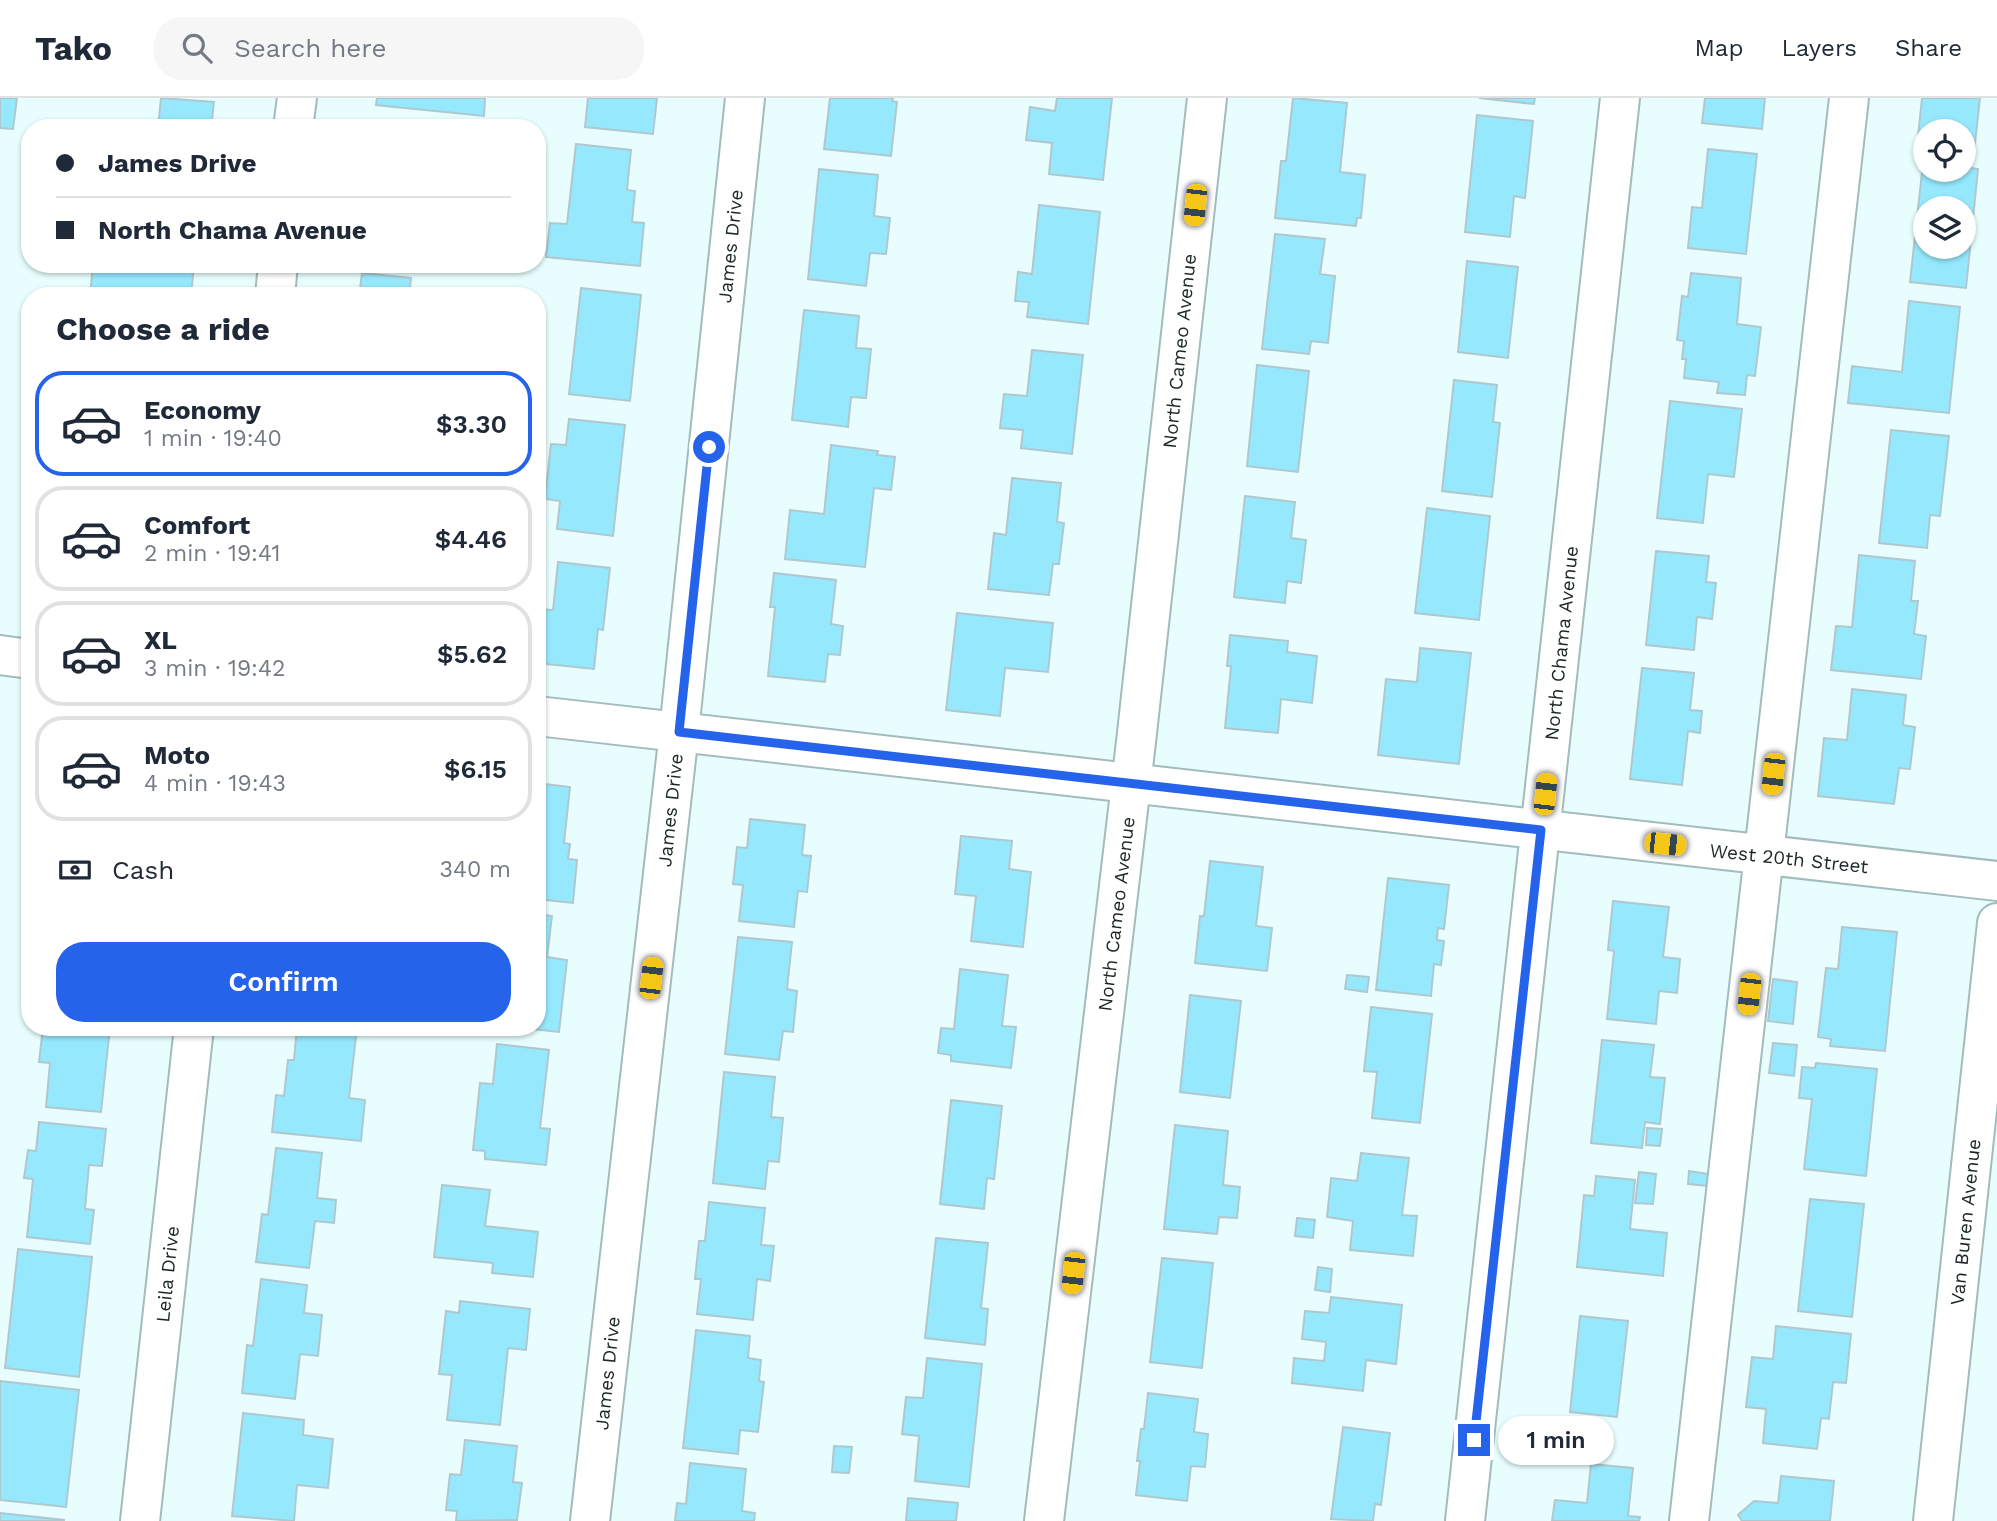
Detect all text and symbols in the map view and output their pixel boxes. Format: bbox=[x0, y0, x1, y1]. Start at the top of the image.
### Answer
search box bbox=[154, 17, 644, 80]
text: Tako bbox=[35, 29, 112, 68]
icon: search bbox=[178, 29, 216, 67]
text: Search here bbox=[234, 33, 387, 63]
text: Map bbox=[1695, 34, 1743, 62]
text: Layers bbox=[1781, 34, 1857, 62]
text: Share bbox=[1895, 34, 1962, 62]
map controls bbox=[1913, 119, 1976, 259]
button: locate bbox=[1913, 119, 1976, 182]
text: James Drive bbox=[98, 148, 257, 178]
car bbox=[1183, 183, 1208, 227]
street label: James Drive bbox=[713, 188, 748, 304]
button: layers bbox=[1913, 196, 1976, 259]
text: North Chama Avenue bbox=[98, 215, 367, 245]
street label: North Cameo Avenue bbox=[1158, 253, 1201, 450]
text: Choose a ride bbox=[56, 310, 270, 348]
icon: car bbox=[60, 392, 123, 455]
text: Economy bbox=[144, 395, 261, 425]
text: $3.30 bbox=[436, 409, 507, 439]
text: 1 min · 19:40 bbox=[144, 425, 282, 452]
route start bbox=[693, 431, 725, 463]
icon: car bbox=[60, 507, 123, 570]
text: Comfort bbox=[144, 510, 250, 540]
text: $4.46 bbox=[435, 524, 507, 554]
text: 2 min · 19:41 bbox=[144, 540, 281, 567]
street label: North Chama Avenue bbox=[1540, 545, 1583, 741]
icon: car bbox=[60, 622, 123, 685]
text: XL bbox=[144, 625, 177, 655]
text: $5.62 bbox=[437, 639, 507, 669]
text: 3 min · 19:42 bbox=[144, 655, 285, 682]
icon: car bbox=[60, 737, 123, 800]
text: Moto bbox=[144, 740, 210, 770]
street label: James Drive bbox=[653, 752, 688, 868]
car bbox=[1761, 752, 1786, 796]
text: $6.15 bbox=[444, 754, 507, 784]
text: 4 min · 19:43 bbox=[144, 770, 286, 797]
car bbox=[1533, 772, 1558, 816]
street label: North Cameo Avenue bbox=[1093, 816, 1140, 1013]
car bbox=[1644, 831, 1687, 857]
street label: West 20th Street bbox=[1709, 839, 1869, 878]
icon: cash bbox=[56, 851, 94, 889]
text: Cash bbox=[112, 855, 174, 885]
text: 340 m bbox=[439, 856, 511, 883]
button: Confirm bbox=[56, 942, 511, 1022]
car bbox=[639, 956, 664, 1000]
car bbox=[1737, 972, 1762, 1016]
street label: Van Buren Avenue bbox=[1945, 1138, 1986, 1306]
street label: Leila Drive bbox=[151, 1225, 184, 1323]
car bbox=[1061, 1251, 1086, 1295]
street label: James Drive bbox=[590, 1315, 625, 1431]
callout: 1 min bbox=[1498, 1416, 1614, 1464]
route end bbox=[1458, 1424, 1490, 1456]
text: 1 min bbox=[1526, 1427, 1586, 1454]

